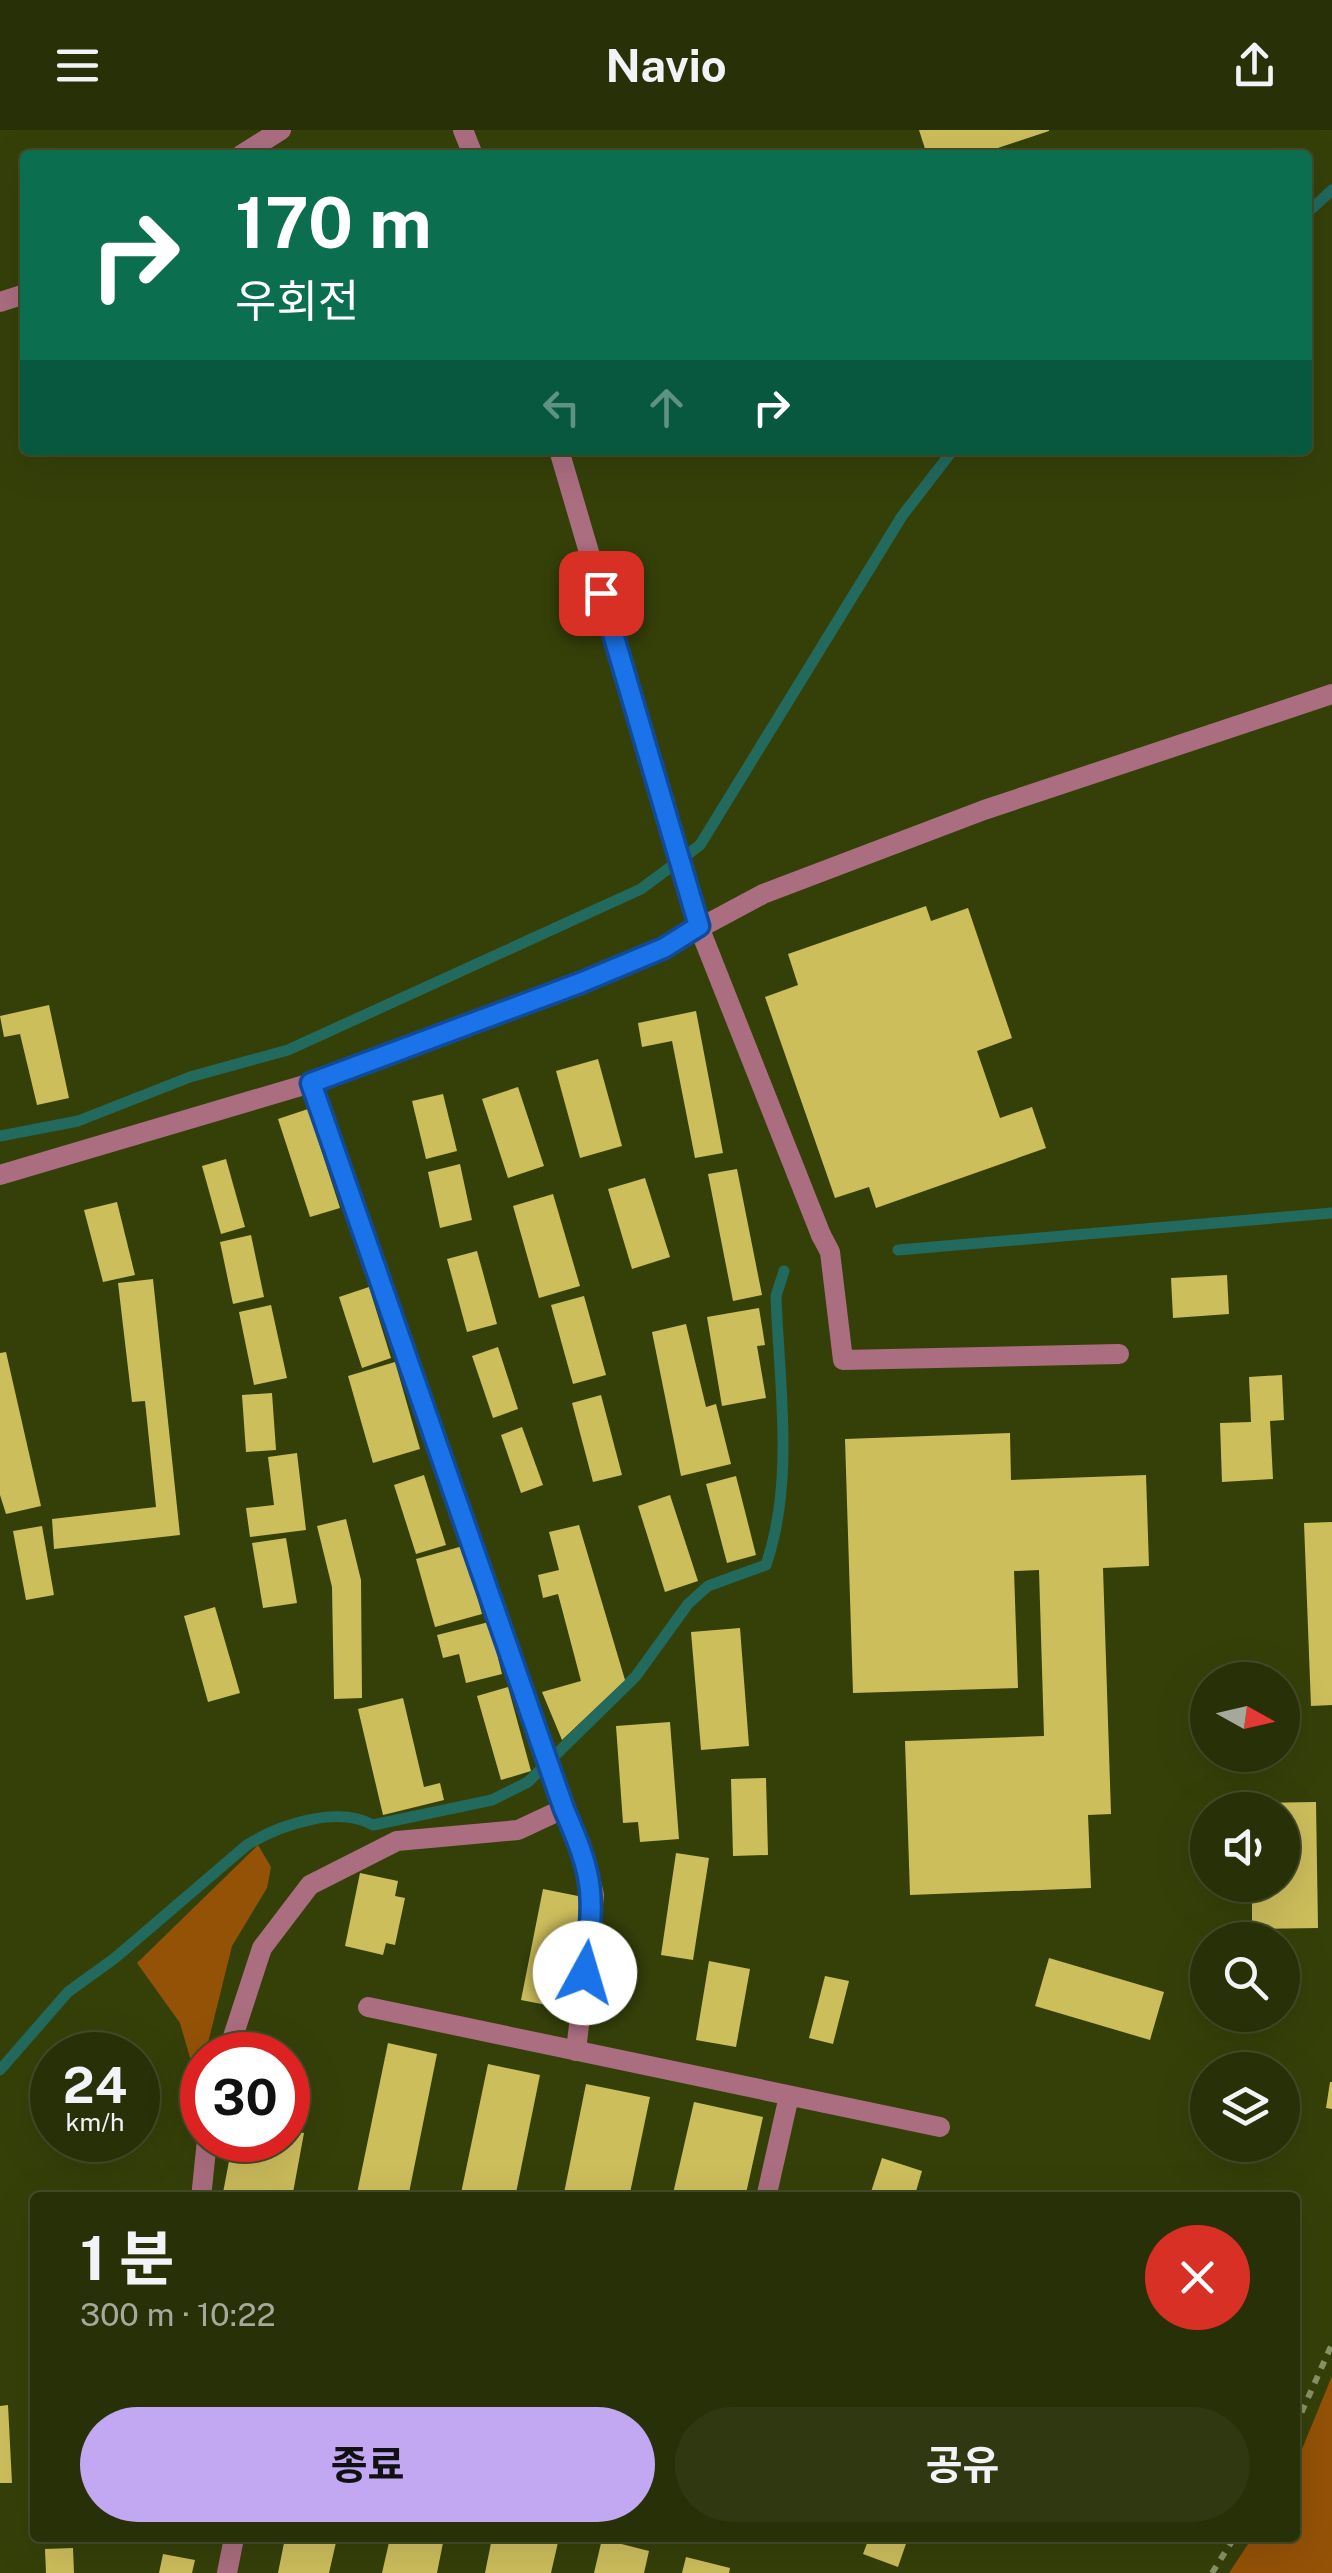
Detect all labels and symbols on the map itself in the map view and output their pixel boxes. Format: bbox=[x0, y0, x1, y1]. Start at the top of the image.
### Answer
pin bbox=[559, 551, 644, 636]
north arrow bbox=[1190, 1662, 1300, 1772]
position arrow bbox=[533, 1921, 637, 2025]
speed limit sign: 30 bbox=[180, 2032, 310, 2162]

